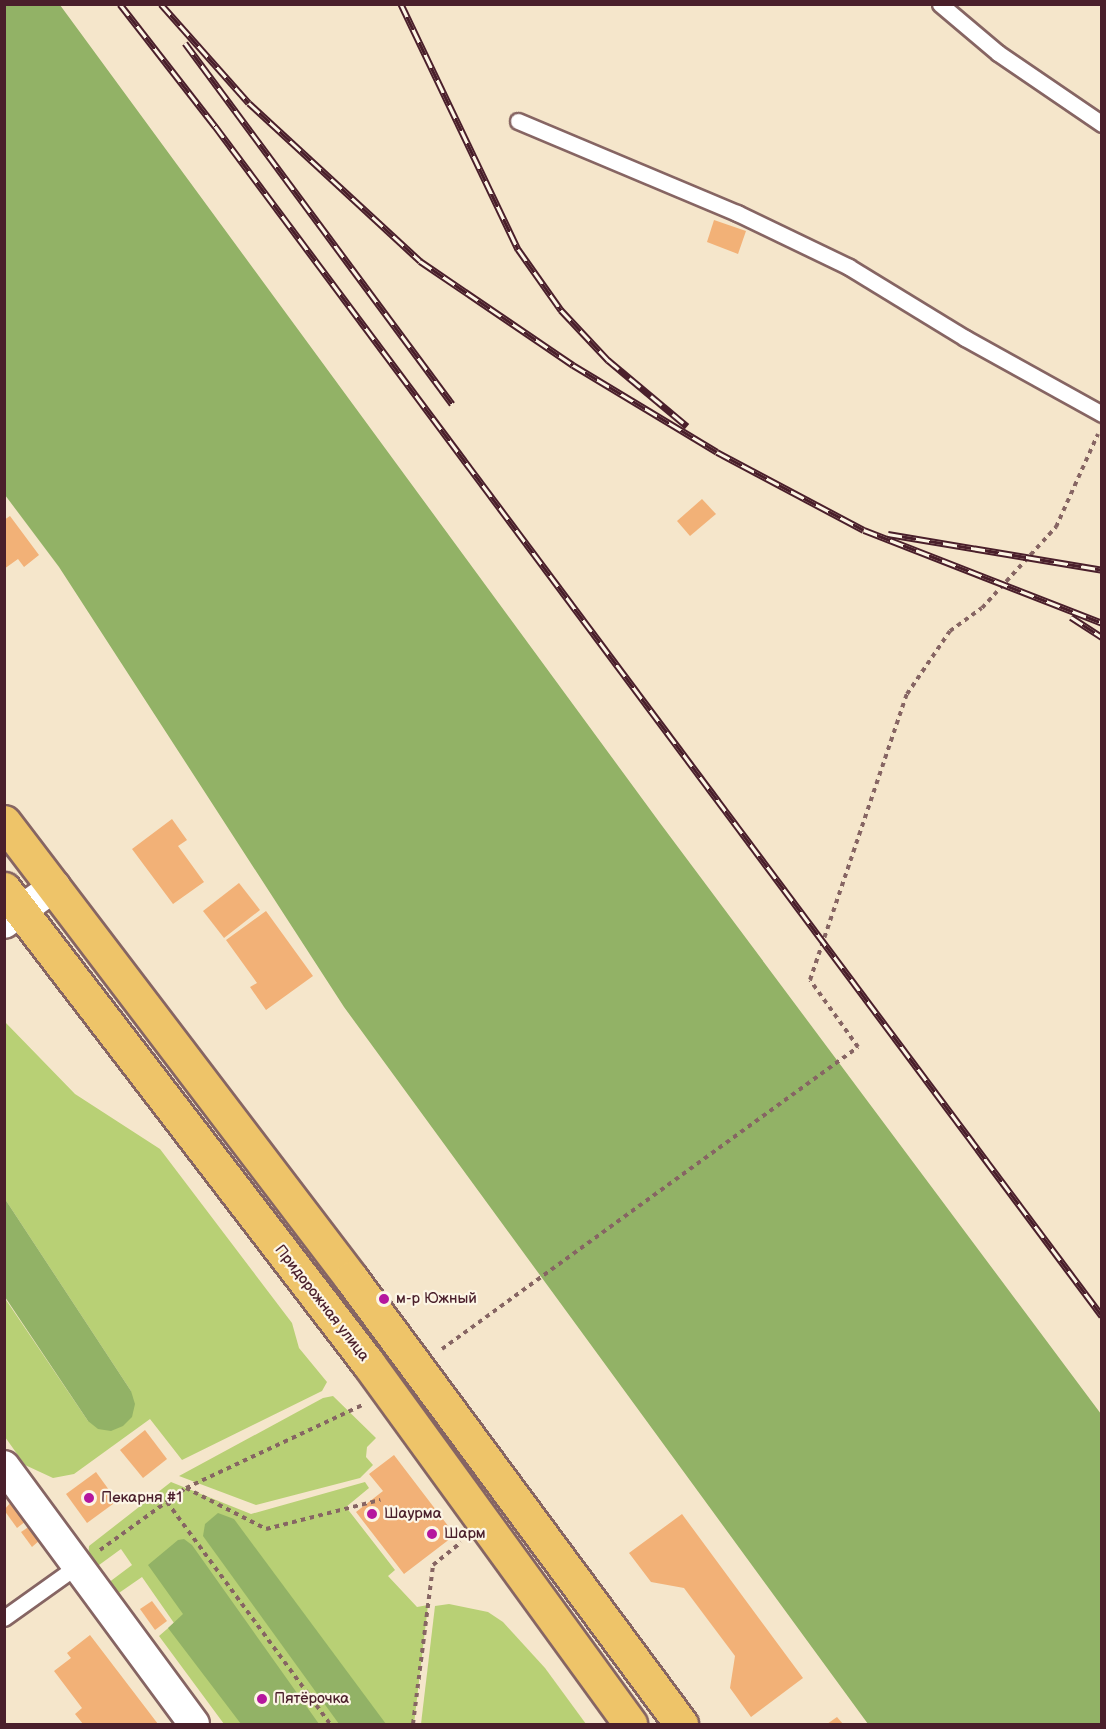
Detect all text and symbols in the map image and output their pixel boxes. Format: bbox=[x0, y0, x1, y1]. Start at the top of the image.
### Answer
street label: Придорожная улица bbox=[271, 1241, 373, 1365]
place label: м-р Южный bbox=[396, 1290, 477, 1308]
marker: м-р Южный bbox=[377, 1292, 391, 1306]
place label: Пекарня #1 bbox=[101, 1489, 182, 1507]
marker: Пекарня #1 bbox=[82, 1491, 96, 1505]
place label: Шаурма bbox=[384, 1505, 442, 1523]
marker: Шаурма bbox=[365, 1507, 379, 1521]
place label: Шарм bbox=[444, 1525, 486, 1543]
marker: Шарм bbox=[425, 1527, 439, 1541]
place label: Пятёрочка bbox=[274, 1690, 349, 1708]
marker: Пятёрочка bbox=[255, 1692, 269, 1706]

